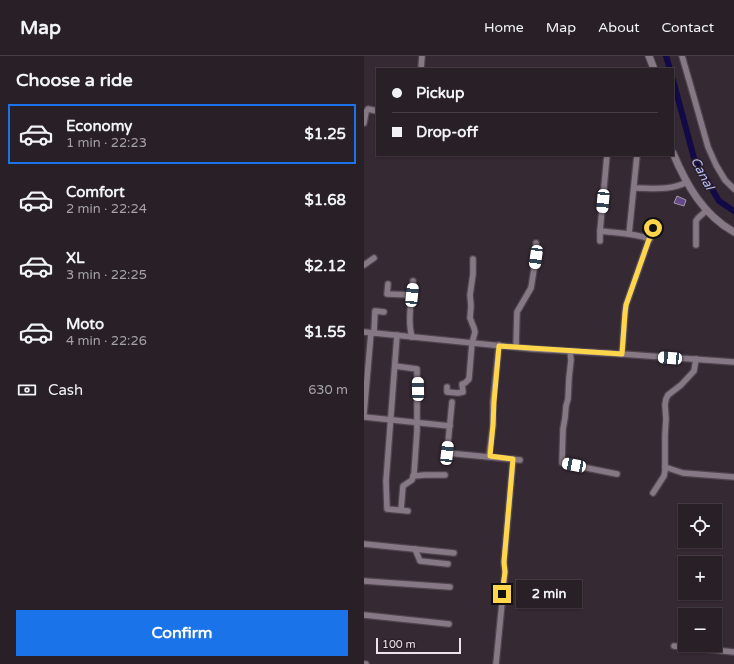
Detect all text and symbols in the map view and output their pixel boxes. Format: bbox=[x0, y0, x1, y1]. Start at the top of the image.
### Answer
text: Map bbox=[20, 17, 61, 39]
text: Home bbox=[484, 19, 524, 36]
text: Map bbox=[546, 19, 576, 36]
text: About bbox=[598, 19, 640, 36]
text: Contact bbox=[662, 19, 714, 36]
text: Choose a ride bbox=[16, 69, 133, 91]
text: Pickup bbox=[416, 84, 464, 102]
icon: car bbox=[18, 116, 54, 152]
text: Economy bbox=[66, 117, 132, 135]
text: Drop-off bbox=[416, 123, 478, 141]
text: $1.25 bbox=[305, 125, 346, 143]
text: 1 min · 22:23 bbox=[66, 135, 147, 151]
water label: Canal bbox=[687, 154, 718, 194]
icon: car bbox=[18, 182, 54, 218]
text: Comfort bbox=[66, 183, 125, 201]
car bbox=[596, 189, 610, 213]
text: $1.68 bbox=[305, 191, 346, 209]
text: 2 min · 22:24 bbox=[66, 201, 147, 217]
route start bbox=[644, 219, 662, 237]
car bbox=[528, 244, 544, 270]
icon: car bbox=[18, 248, 54, 284]
text: XL bbox=[66, 249, 85, 267]
text: $2.12 bbox=[305, 257, 346, 275]
text: 3 min · 22:25 bbox=[66, 267, 147, 283]
car bbox=[405, 282, 419, 308]
icon: car bbox=[18, 314, 54, 350]
text: Moto bbox=[66, 315, 104, 333]
text: $1.55 bbox=[305, 323, 346, 341]
text: 4 min · 22:26 bbox=[66, 333, 147, 349]
car bbox=[658, 351, 682, 365]
car bbox=[412, 377, 424, 401]
icon: cash bbox=[16, 379, 38, 401]
text: Cash bbox=[48, 381, 83, 399]
text: 630 m bbox=[308, 382, 348, 398]
car bbox=[440, 440, 454, 466]
car bbox=[561, 457, 587, 473]
map controls bbox=[678, 504, 722, 652]
button: locate bbox=[678, 504, 722, 548]
button: + bbox=[678, 556, 722, 600]
callout: 2 min bbox=[516, 580, 582, 608]
route end bbox=[493, 585, 511, 603]
text: 2 min bbox=[532, 586, 566, 602]
button: − bbox=[678, 608, 722, 652]
button: Confirm bbox=[16, 610, 348, 656]
scale bar bbox=[376, 636, 461, 655]
text: 100 m bbox=[382, 638, 416, 651]

